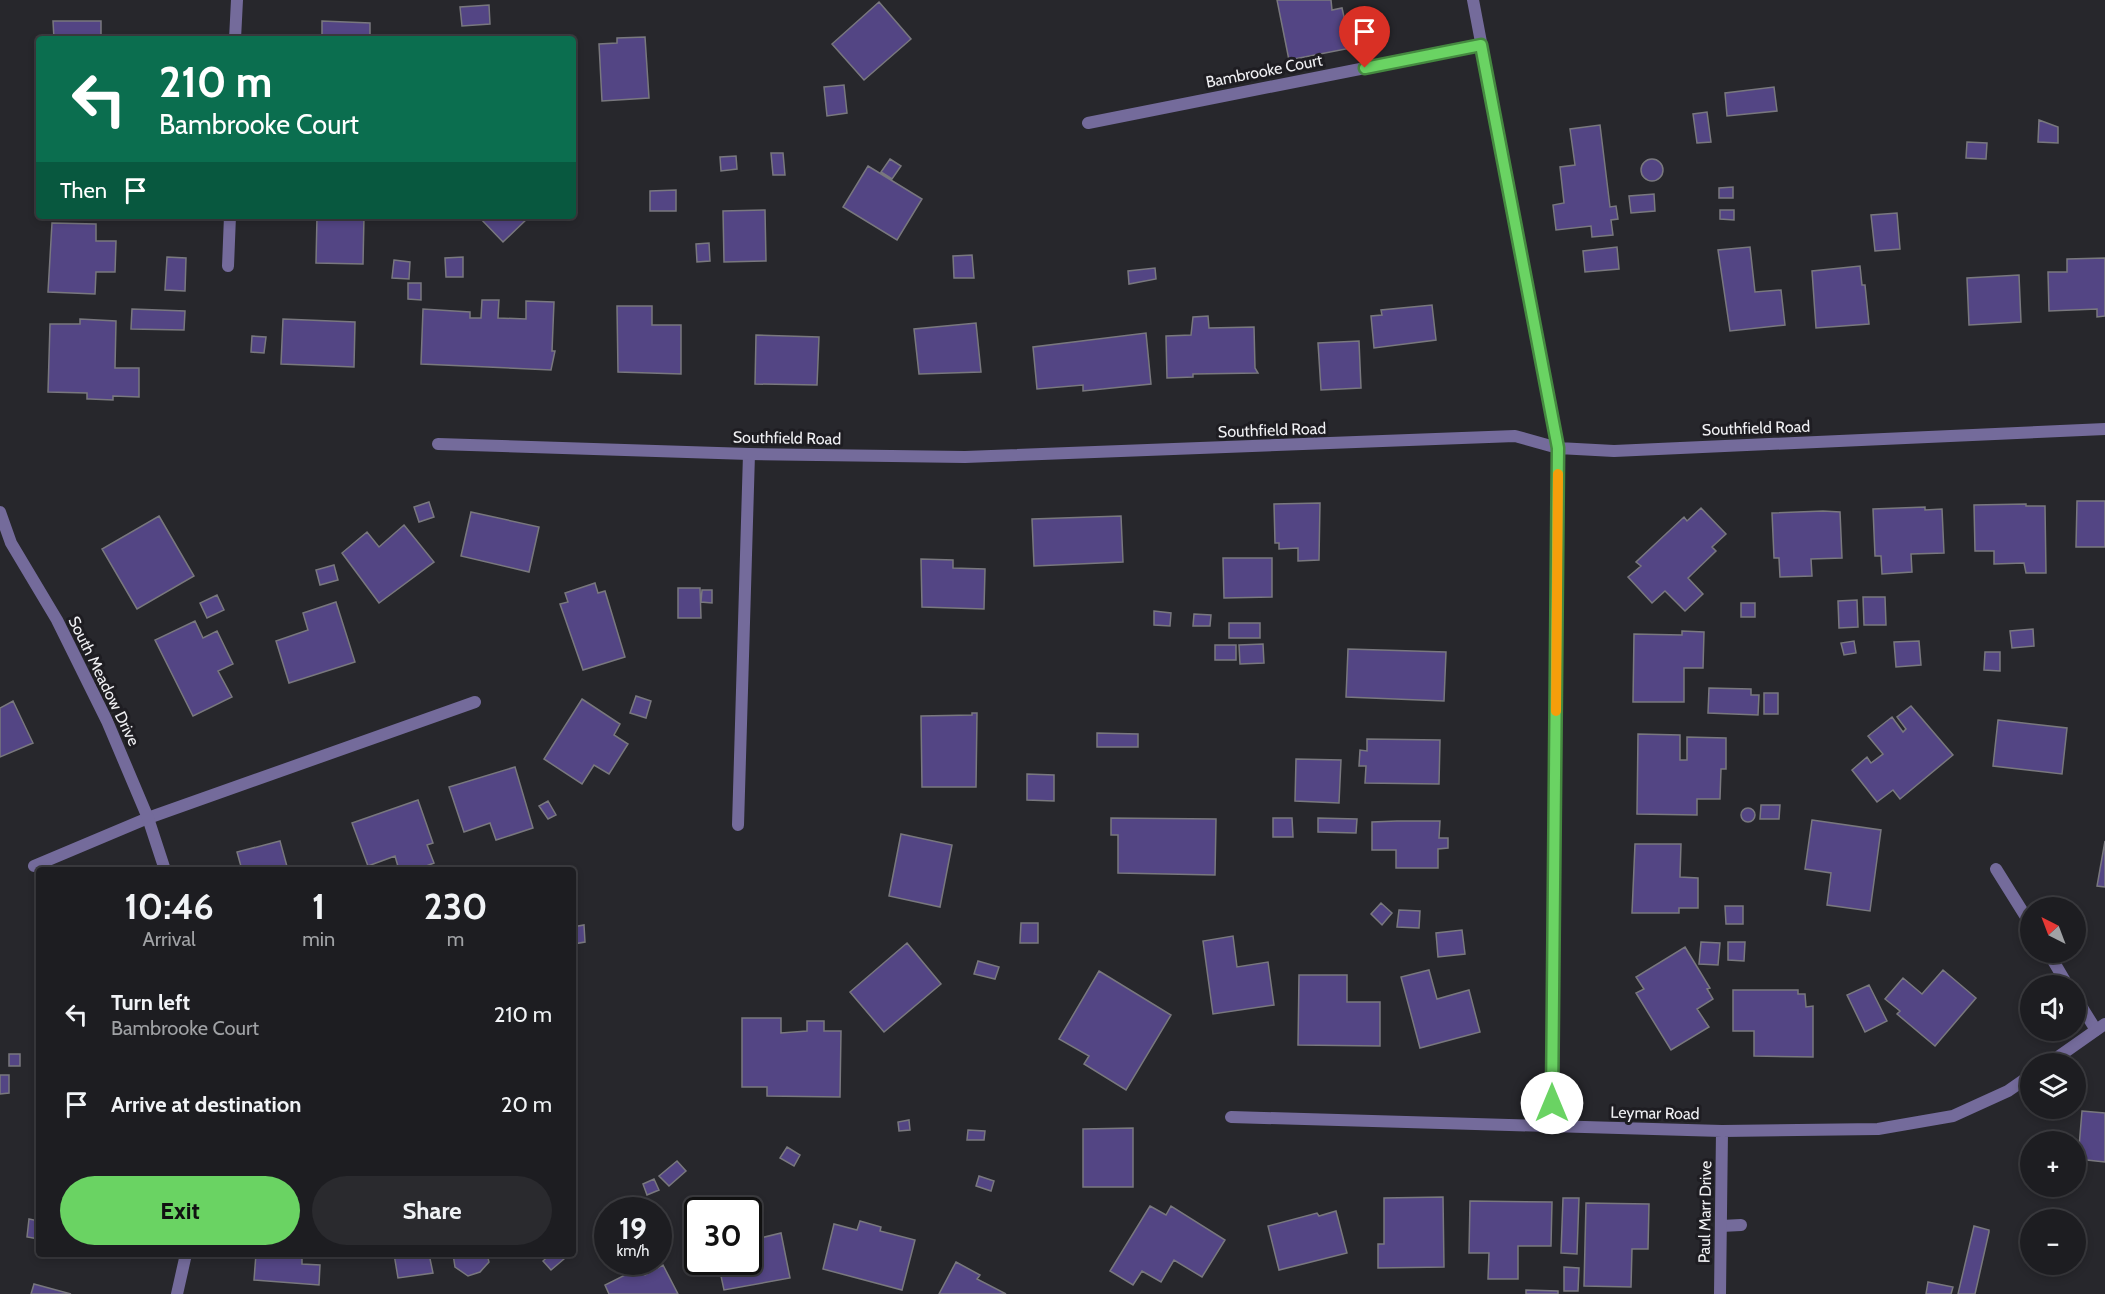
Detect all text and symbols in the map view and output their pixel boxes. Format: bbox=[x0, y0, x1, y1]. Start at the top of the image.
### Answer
pin bbox=[1339, 6, 1390, 68]
icon: arrive bbox=[1348, 15, 1381, 48]
street label: Bambrooke Court bbox=[1204, 50, 1325, 92]
text: 210 m bbox=[159, 56, 272, 108]
icon: left bbox=[60, 60, 138, 138]
text: Bambrooke Court bbox=[159, 108, 359, 141]
icon: arrive bbox=[119, 174, 152, 207]
text: Then bbox=[60, 177, 107, 204]
street label: Southfield Road bbox=[1702, 417, 1810, 439]
street label: Southfield Road bbox=[1218, 419, 1326, 441]
street label: Southfield Road bbox=[733, 428, 841, 448]
street label: South Meadow Drive bbox=[64, 613, 144, 749]
text: 10:46 bbox=[124, 884, 214, 928]
text: 1 bbox=[312, 884, 325, 928]
text: 230 bbox=[424, 884, 488, 928]
north arrow bbox=[2020, 897, 2086, 963]
map controls bbox=[2020, 897, 2086, 1275]
text: Arrival bbox=[142, 927, 196, 951]
text: min bbox=[302, 927, 335, 951]
text: m bbox=[447, 927, 464, 951]
button: sound bbox=[2020, 975, 2086, 1041]
text: Turn left bbox=[111, 989, 190, 1016]
icon: left bbox=[60, 998, 93, 1031]
text: 210 m bbox=[494, 1001, 552, 1028]
text: Bambrooke Court bbox=[111, 1016, 259, 1040]
button: layers bbox=[2020, 1053, 2086, 1119]
position arrow bbox=[1520, 1071, 1584, 1135]
icon: arrive bbox=[60, 1088, 93, 1121]
text: Arrive at destination bbox=[111, 1091, 301, 1118]
text: 20 m bbox=[501, 1091, 552, 1118]
street label: Leymar Road bbox=[1610, 1103, 1700, 1123]
button: + bbox=[2020, 1131, 2086, 1197]
street label: Paul Marr Drive bbox=[1695, 1161, 1715, 1263]
button: Exit bbox=[60, 1176, 300, 1245]
button: Share bbox=[312, 1176, 552, 1245]
speed limit sign: 30 bbox=[684, 1197, 762, 1275]
button: − bbox=[2020, 1209, 2086, 1275]
text: 19 bbox=[619, 1210, 647, 1247]
text: km/h bbox=[617, 1242, 649, 1260]

